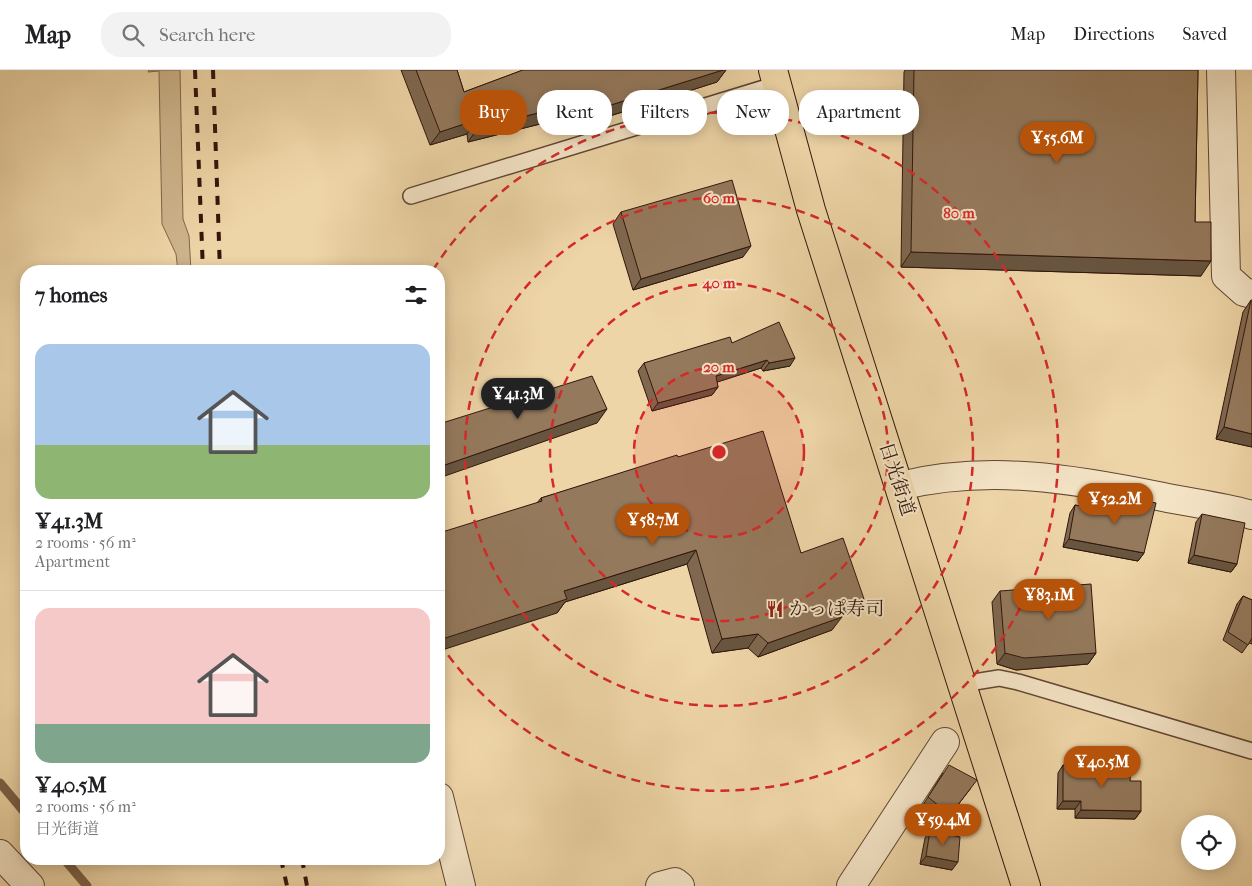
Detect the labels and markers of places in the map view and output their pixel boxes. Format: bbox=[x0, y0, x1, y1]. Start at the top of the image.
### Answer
pin: ¥55.6M bbox=[1016, 122, 1098, 164]
pin: ¥41.3M bbox=[477, 378, 559, 420]
centre of rings bbox=[710, 443, 728, 461]
pin: ¥52.2M bbox=[1074, 482, 1156, 525]
pin: ¥58.7M bbox=[612, 504, 694, 546]
pin: ¥83.1M bbox=[1008, 578, 1090, 621]
place label: かっぱ寿司 bbox=[789, 598, 884, 620]
restaurant icon: かっぱ寿司 bbox=[765, 599, 785, 619]
pin: ¥40.5M bbox=[1061, 746, 1143, 788]
pin: ¥59.4M bbox=[902, 804, 984, 846]

